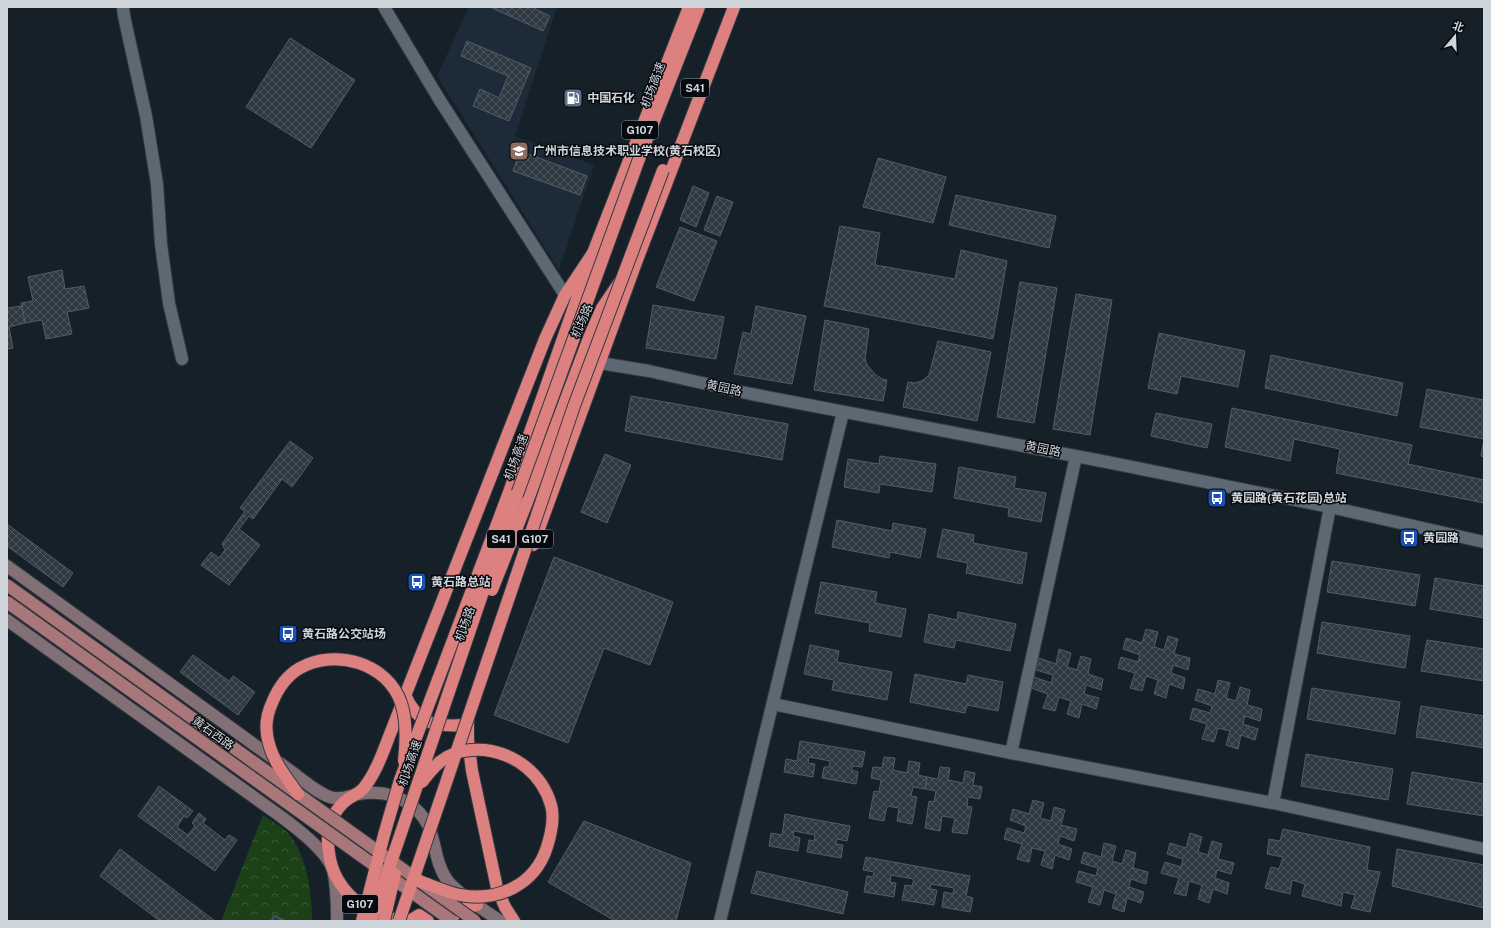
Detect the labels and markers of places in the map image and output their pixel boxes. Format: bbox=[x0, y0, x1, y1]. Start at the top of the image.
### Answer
fuel station icon: 中国石化 bbox=[562, 87, 584, 109]
place label: 中国石化 bbox=[587, 91, 635, 105]
school or university icon: 广州市信息技术职业学校(黄石校区) bbox=[508, 140, 530, 162]
place label: 广州市信息技术职业学校(黄石校区) bbox=[533, 144, 721, 158]
bus stop icon: 黄园路(黄石花园)总站 bbox=[1206, 487, 1228, 509]
place label: 黄园路(黄石花园)总站 bbox=[1231, 491, 1347, 505]
bus stop icon: 黄园路 bbox=[1398, 527, 1420, 549]
place label: 黄园路 bbox=[1423, 531, 1459, 545]
bus stop icon: 黄石路总站 bbox=[406, 571, 428, 593]
place label: 黄石路总站 bbox=[431, 575, 491, 589]
bus stop icon: 黄石路公交站场 bbox=[277, 623, 299, 645]
place label: 黄石路公交站场 bbox=[302, 627, 386, 641]

